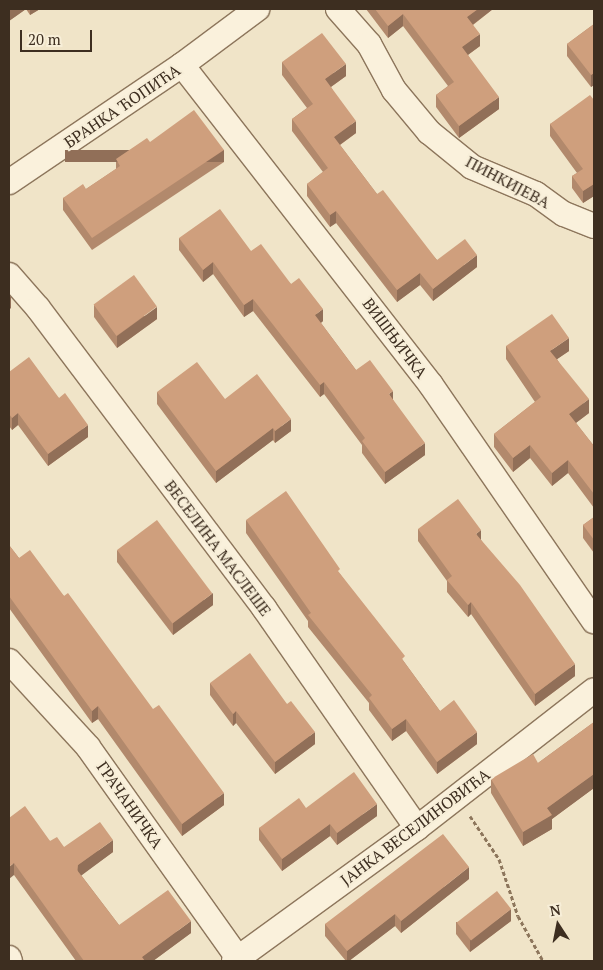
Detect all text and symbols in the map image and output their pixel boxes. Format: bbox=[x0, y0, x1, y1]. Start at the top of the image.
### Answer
scale bar bbox=[22, 20, 95, 52]
text: 20 m bbox=[28, 29, 61, 49]
street label: БРАНКА ЋОПИЋА bbox=[60, 60, 184, 152]
street label: ПИНКИЈЕВА bbox=[463, 152, 553, 212]
street label: ВИШЊИЧКА bbox=[359, 294, 431, 382]
street label: ВЕСЕЛИНА МАСЛЕШЕ bbox=[161, 476, 275, 620]
street label: ГРАЧАНИЧКА bbox=[93, 758, 167, 852]
street label: ЈАНКА ВЕСЕЛИНОВИЋА bbox=[336, 764, 494, 890]
text: N bbox=[548, 899, 562, 920]
north arrow bbox=[533, 900, 583, 950]

